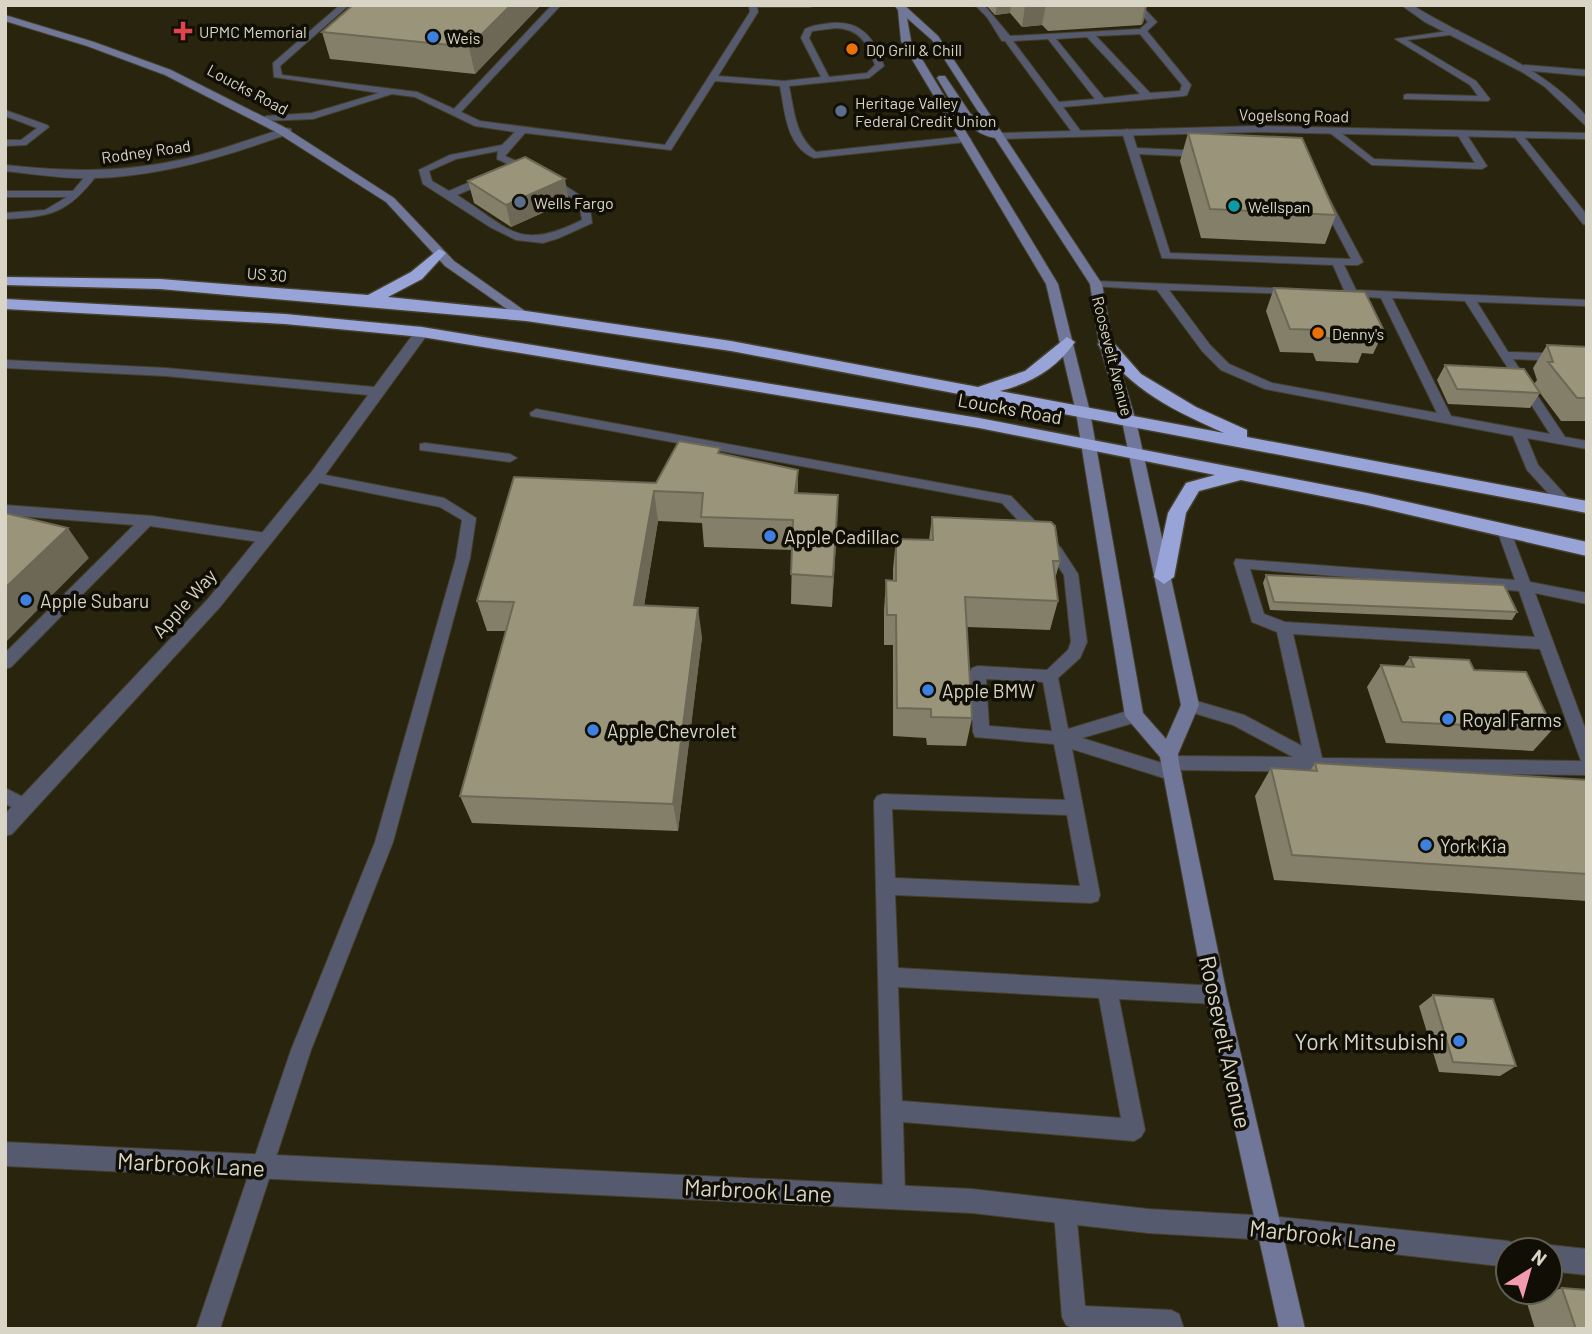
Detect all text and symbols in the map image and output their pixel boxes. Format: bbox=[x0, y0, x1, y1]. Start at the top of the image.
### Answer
marker: UPMC Memorial bbox=[173, 21, 193, 41]
place label: UPMC Memorial bbox=[199, 22, 307, 41]
place label: Weis bbox=[447, 28, 481, 47]
marker: Weis bbox=[425, 29, 441, 45]
place label: DQ Grill & Chill bbox=[866, 40, 962, 59]
marker: DQ Grill & Chill bbox=[844, 41, 860, 57]
street label: Loucks Road bbox=[204, 60, 292, 118]
place label: Heritage Valley Federal Credit Union bbox=[855, 93, 996, 130]
marker: Heritage Valley Federal Credit Union bbox=[833, 103, 849, 119]
street label: Vogelsong Road bbox=[1239, 105, 1349, 125]
street label: Rodney Road bbox=[100, 135, 192, 167]
place label: Wells Fargo bbox=[534, 193, 614, 212]
marker: Wells Fargo bbox=[512, 194, 528, 210]
place label: Wellspan bbox=[1248, 197, 1310, 216]
marker: Wellspan bbox=[1226, 198, 1242, 214]
street label: US 30 bbox=[246, 263, 288, 285]
street label: Roosevelt Avenue bbox=[1089, 294, 1137, 418]
place label: Denny's bbox=[1332, 324, 1384, 343]
marker: Denny's bbox=[1310, 325, 1326, 341]
street label: Loucks Road bbox=[956, 388, 1064, 428]
place label: Apple Cadillac bbox=[784, 525, 899, 548]
marker: Apple Cadillac bbox=[762, 528, 778, 544]
street label: Apple Way bbox=[147, 564, 221, 642]
place label: Apple Subaru bbox=[40, 589, 149, 612]
marker: Apple Subaru bbox=[18, 592, 34, 608]
place label: Apple BMW bbox=[942, 679, 1035, 702]
marker: Apple BMW bbox=[920, 682, 936, 698]
place label: Royal Farms bbox=[1462, 708, 1562, 731]
marker: Royal Farms bbox=[1440, 711, 1456, 727]
place label: Apple Chevrolet bbox=[607, 719, 737, 742]
marker: Apple Chevrolet bbox=[585, 722, 601, 738]
place label: York Kia bbox=[1440, 834, 1506, 857]
marker: York Kia bbox=[1418, 837, 1434, 853]
street label: Roosevelt Avenue bbox=[1194, 953, 1258, 1131]
place label: York Mitsubishi bbox=[1295, 1027, 1445, 1055]
marker: York Mitsubishi bbox=[1451, 1033, 1467, 1049]
street label: Marbrook Lane bbox=[116, 1146, 266, 1182]
street label: Marbrook Lane bbox=[683, 1172, 833, 1208]
street label: Marbrook Lane bbox=[1248, 1213, 1398, 1257]
north arrow bbox=[1494, 1236, 1564, 1306]
text: N bbox=[1528, 1244, 1552, 1270]

